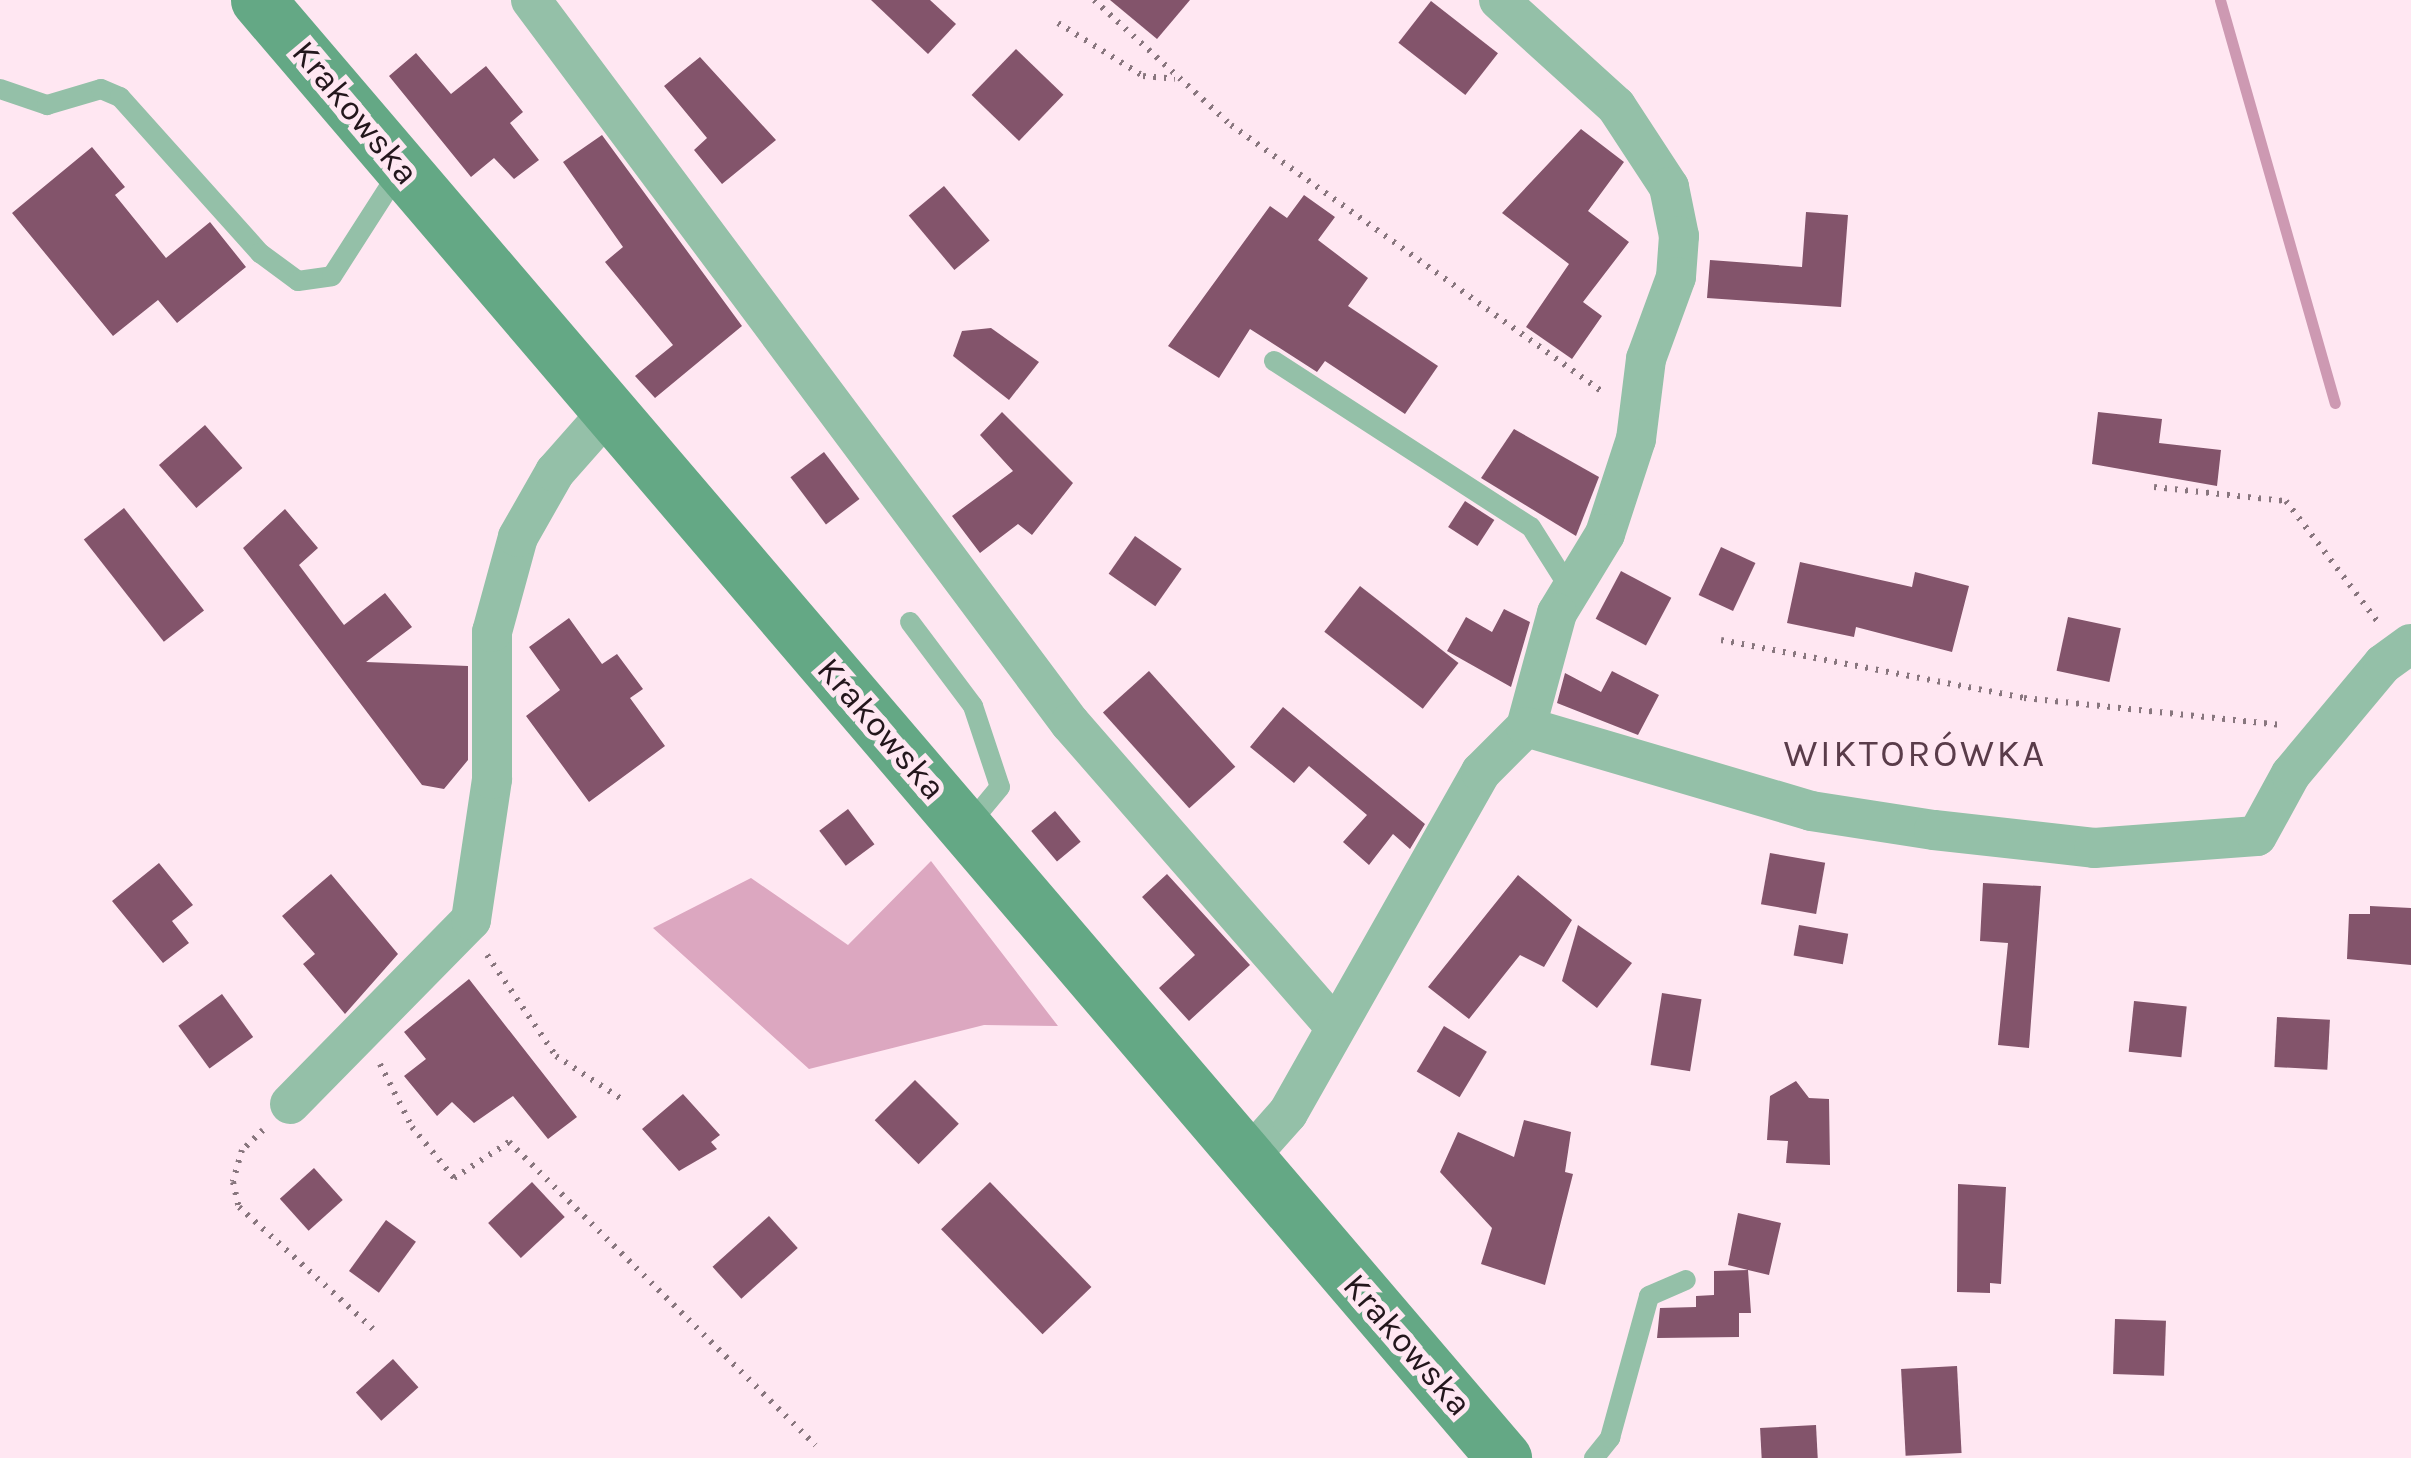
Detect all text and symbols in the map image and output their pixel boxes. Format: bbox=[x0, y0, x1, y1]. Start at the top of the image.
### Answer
street label: Krakowska bbox=[283, 33, 427, 193]
street label: Krakowska bbox=[808, 649, 954, 809]
district label: WIKTORÓWKA bbox=[1784, 731, 2046, 777]
street label: Krakowska bbox=[1334, 1265, 1480, 1425]

